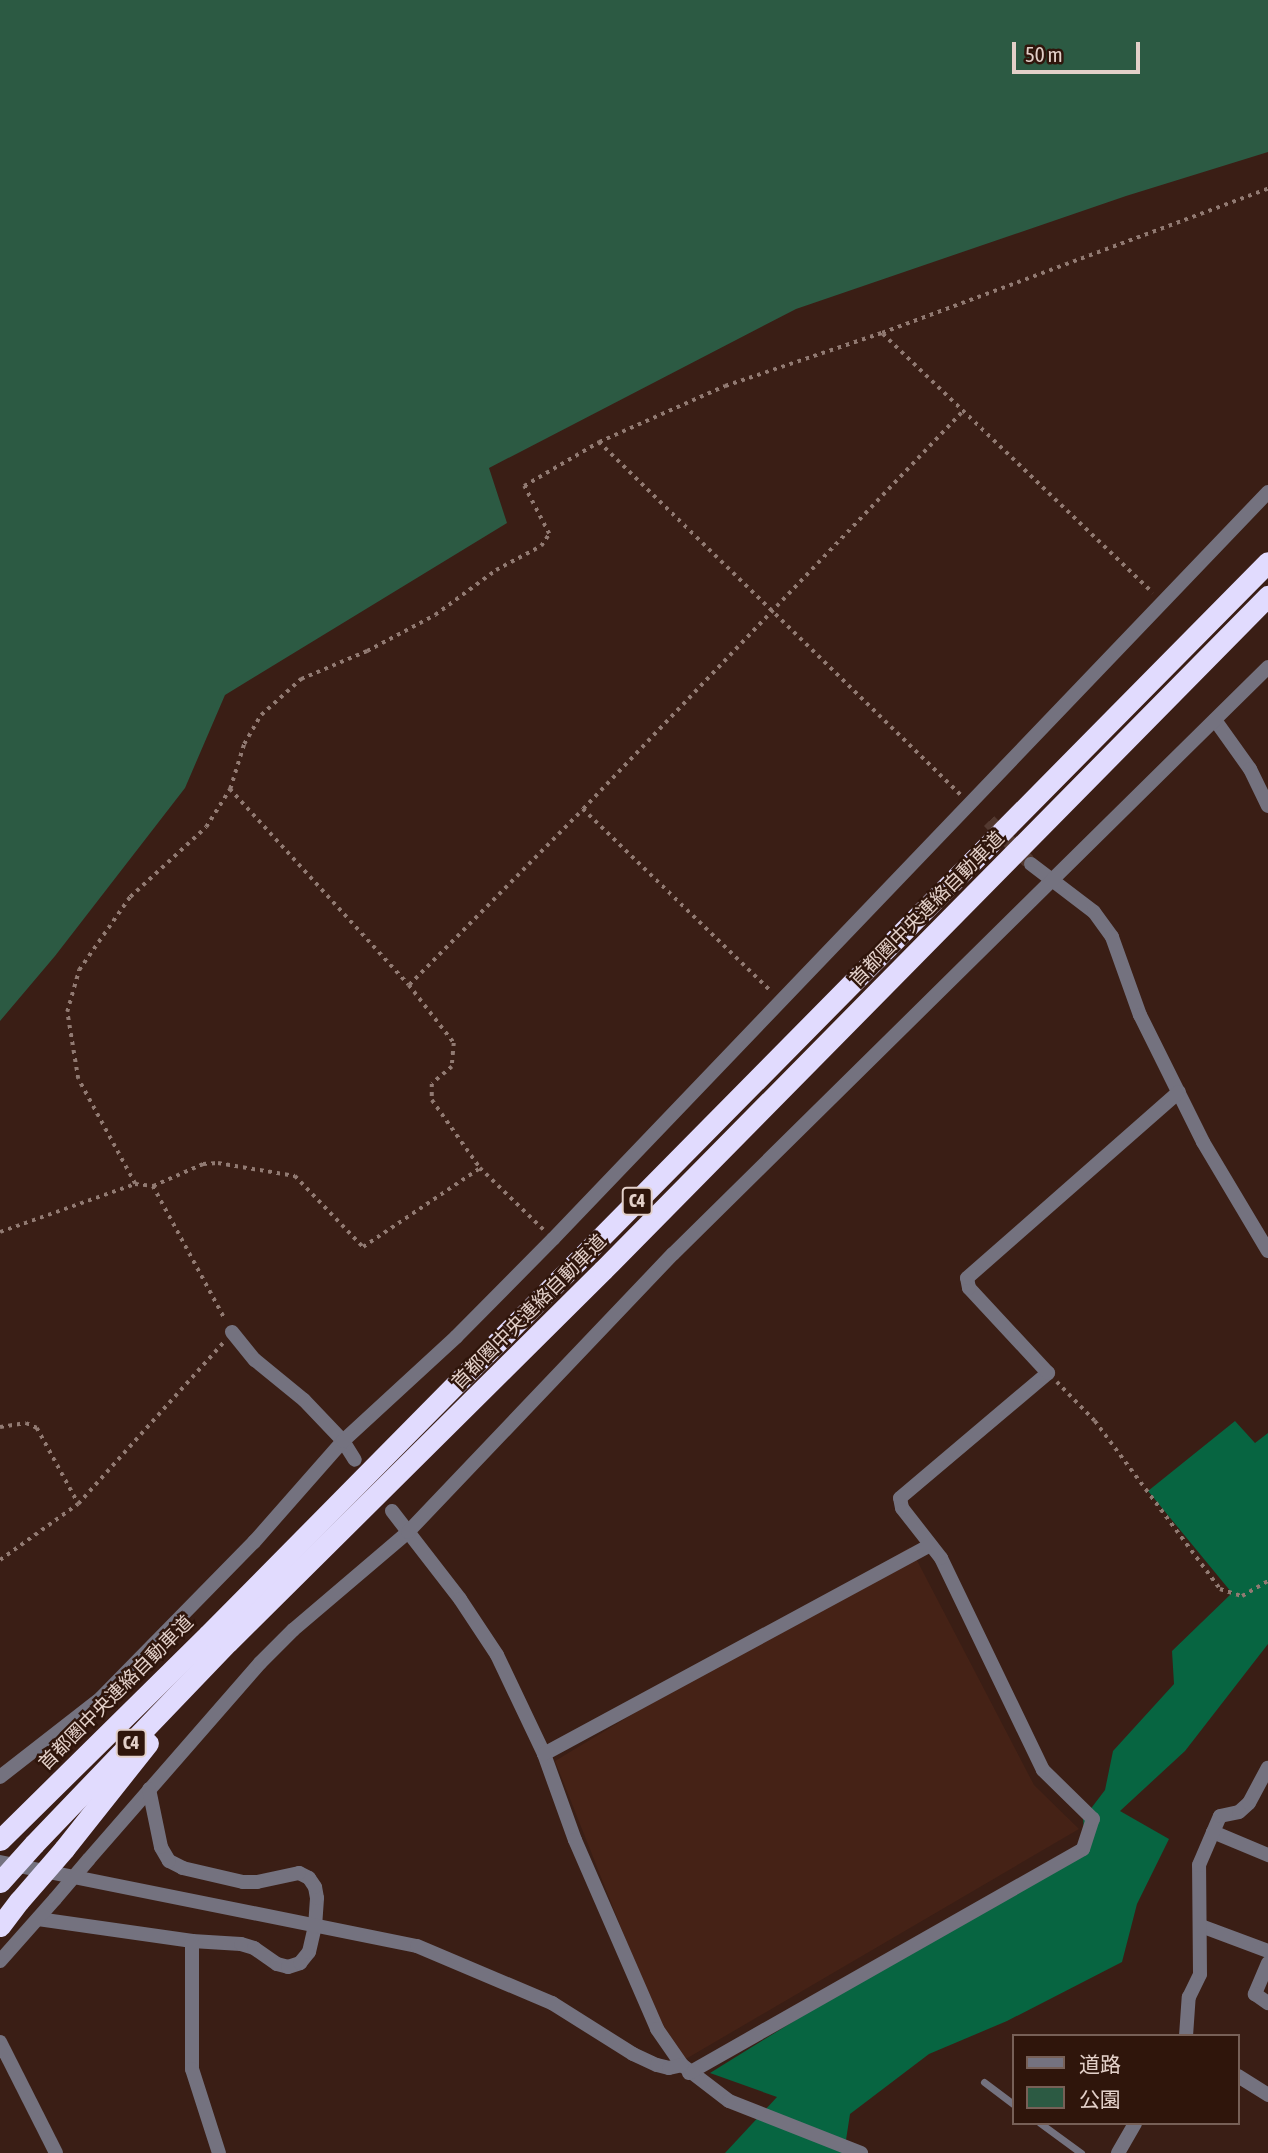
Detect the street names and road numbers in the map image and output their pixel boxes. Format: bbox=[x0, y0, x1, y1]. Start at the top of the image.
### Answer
street label: 首都圏中央連絡自動車道 bbox=[845, 827, 1009, 991]
road number: C4 bbox=[621, 1186, 653, 1216]
street label: 首都圏中央連絡自動車道 bbox=[447, 1230, 611, 1394]
street label: 首都圏中央連絡自動車道 bbox=[34, 1611, 198, 1775]
road number: C4 bbox=[115, 1728, 147, 1758]

